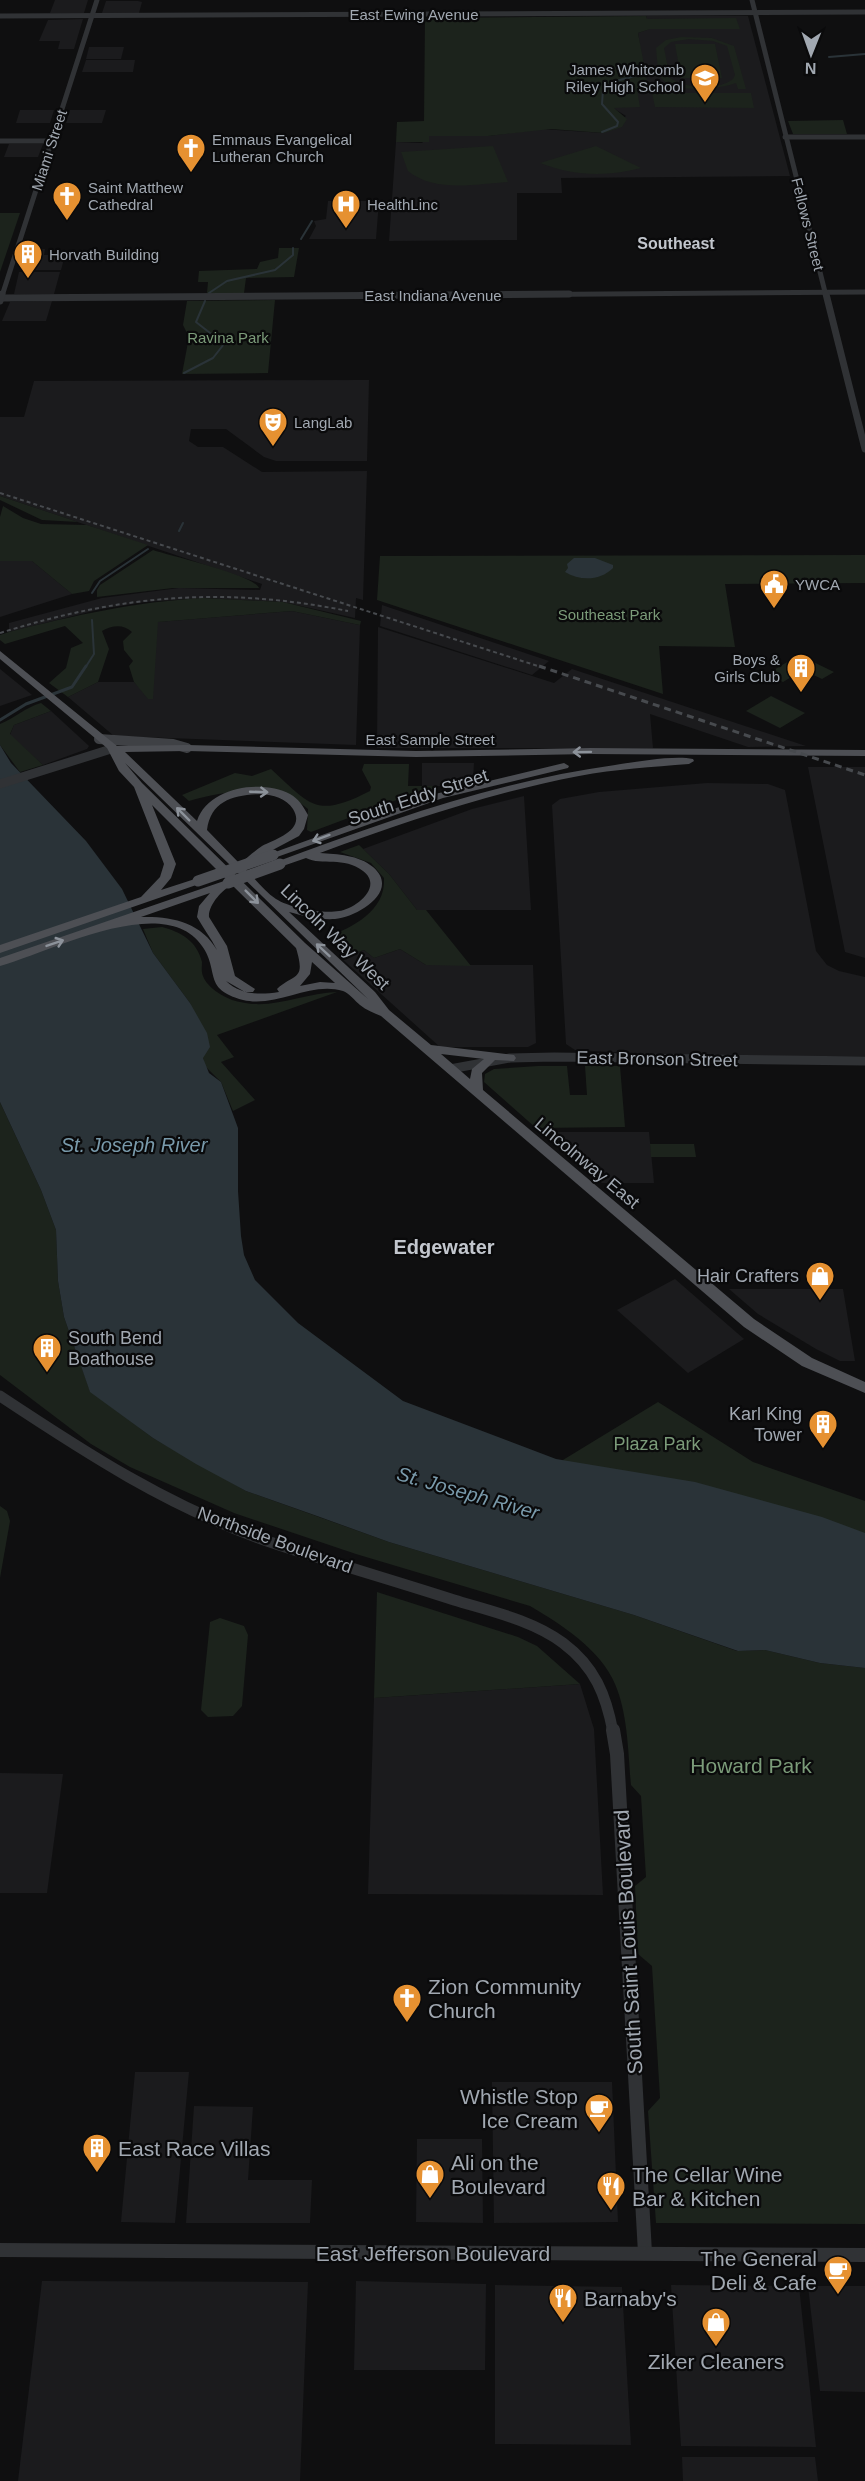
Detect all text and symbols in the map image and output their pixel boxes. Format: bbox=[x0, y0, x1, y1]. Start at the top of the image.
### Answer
street label: East Ewing Avenue bbox=[350, 6, 478, 23]
north arrow bbox=[781, 24, 841, 84]
text: N bbox=[805, 60, 817, 77]
place label: James Whitcomb Riley High School bbox=[566, 61, 684, 95]
school or university icon: James Whitcomb Riley High School bbox=[689, 62, 721, 104]
street label: Miami Street bbox=[28, 107, 70, 193]
place label: Emmaus Evangelical Lutheran Church bbox=[212, 131, 352, 165]
church icon: Emmaus Evangelical Lutheran Church bbox=[175, 132, 207, 174]
street label: Fellows Street bbox=[788, 176, 828, 273]
place label: Saint Matthew Cathedral bbox=[88, 179, 183, 213]
church icon: Saint Matthew Cathedral bbox=[51, 180, 83, 222]
hospital icon: HealthLinc bbox=[330, 188, 362, 230]
place label: HealthLinc bbox=[367, 196, 438, 213]
district label: Southeast bbox=[637, 235, 715, 252]
building icon: Horvath Building bbox=[12, 238, 44, 280]
place label: Horvath Building bbox=[49, 246, 159, 263]
street label: East Indiana Avenue bbox=[364, 287, 502, 304]
park label: Ravina Park bbox=[187, 329, 269, 346]
theatre icon: LangLab bbox=[257, 406, 289, 448]
place label: LangLab bbox=[294, 414, 352, 431]
public building icon: YWCA bbox=[758, 568, 790, 610]
place label: YWCA bbox=[795, 576, 840, 593]
park label: Southeast Park bbox=[558, 606, 661, 623]
place label: Boys & Girls Club bbox=[714, 651, 780, 685]
building icon: Boys & Girls Club bbox=[785, 652, 817, 694]
street label: East Sample Street bbox=[365, 731, 495, 748]
one-way arrow bbox=[573, 746, 593, 757]
street label: South Eddy Street bbox=[345, 765, 491, 829]
one-way arrow bbox=[248, 786, 268, 797]
one-way arrow bbox=[176, 807, 191, 822]
one-way arrow bbox=[312, 833, 331, 844]
street label: Lincoln Way West bbox=[277, 880, 393, 994]
one-way arrow bbox=[244, 889, 259, 904]
one-way arrow bbox=[45, 936, 64, 947]
one-way arrow bbox=[316, 944, 331, 958]
street label: East Bronson Street bbox=[576, 1048, 738, 1070]
street label: Lincolnway East bbox=[531, 1114, 643, 1212]
water label: St. Joseph River bbox=[61, 1134, 209, 1156]
district label: Edgewater bbox=[393, 1236, 495, 1258]
shop icon: Hair Crafters bbox=[804, 1260, 836, 1302]
place label: Hair Crafters bbox=[697, 1266, 799, 1286]
place label: South Bend Boathouse bbox=[68, 1328, 162, 1369]
building icon: South Bend Boathouse bbox=[31, 1332, 63, 1374]
place label: Karl King Tower bbox=[729, 1404, 802, 1445]
building icon: Karl King Tower bbox=[807, 1408, 839, 1450]
park label: Plaza Park bbox=[613, 1434, 702, 1454]
water label: St. Joseph River bbox=[394, 1462, 543, 1524]
street label: Northside Boulevard bbox=[195, 1503, 355, 1577]
park label: Howard Park bbox=[690, 1754, 812, 1777]
street label: South Saint Louis Boulevard bbox=[610, 1809, 646, 2075]
place label: Zion Community Church bbox=[428, 1975, 581, 2022]
church icon: Zion Community Church bbox=[391, 1982, 423, 2024]
place label: Whistle Stop Ice Cream bbox=[460, 2085, 578, 2132]
cafe icon: Whistle Stop Ice Cream bbox=[583, 2092, 615, 2134]
building icon: East Race Villas bbox=[81, 2132, 113, 2174]
place label: East Race Villas bbox=[118, 2137, 271, 2160]
place label: Ali on the Boulevard bbox=[451, 2151, 546, 2198]
shop icon: Ali on the Boulevard bbox=[414, 2158, 446, 2200]
place label: The Cellar Wine Bar & Kitchen bbox=[632, 2163, 783, 2210]
restaurant icon: The Cellar Wine Bar & Kitchen bbox=[595, 2170, 627, 2212]
street label: East Jefferson Boulevard bbox=[316, 2242, 550, 2265]
place label: The General Deli & Cafe bbox=[700, 2247, 817, 2294]
cafe icon: The General Deli & Cafe bbox=[822, 2254, 854, 2296]
restaurant icon: Barnaby's bbox=[547, 2282, 579, 2324]
place label: Barnaby's bbox=[584, 2287, 677, 2310]
shop icon: Ziker Cleaners bbox=[700, 2306, 732, 2348]
place label: Ziker Cleaners bbox=[648, 2350, 784, 2373]

